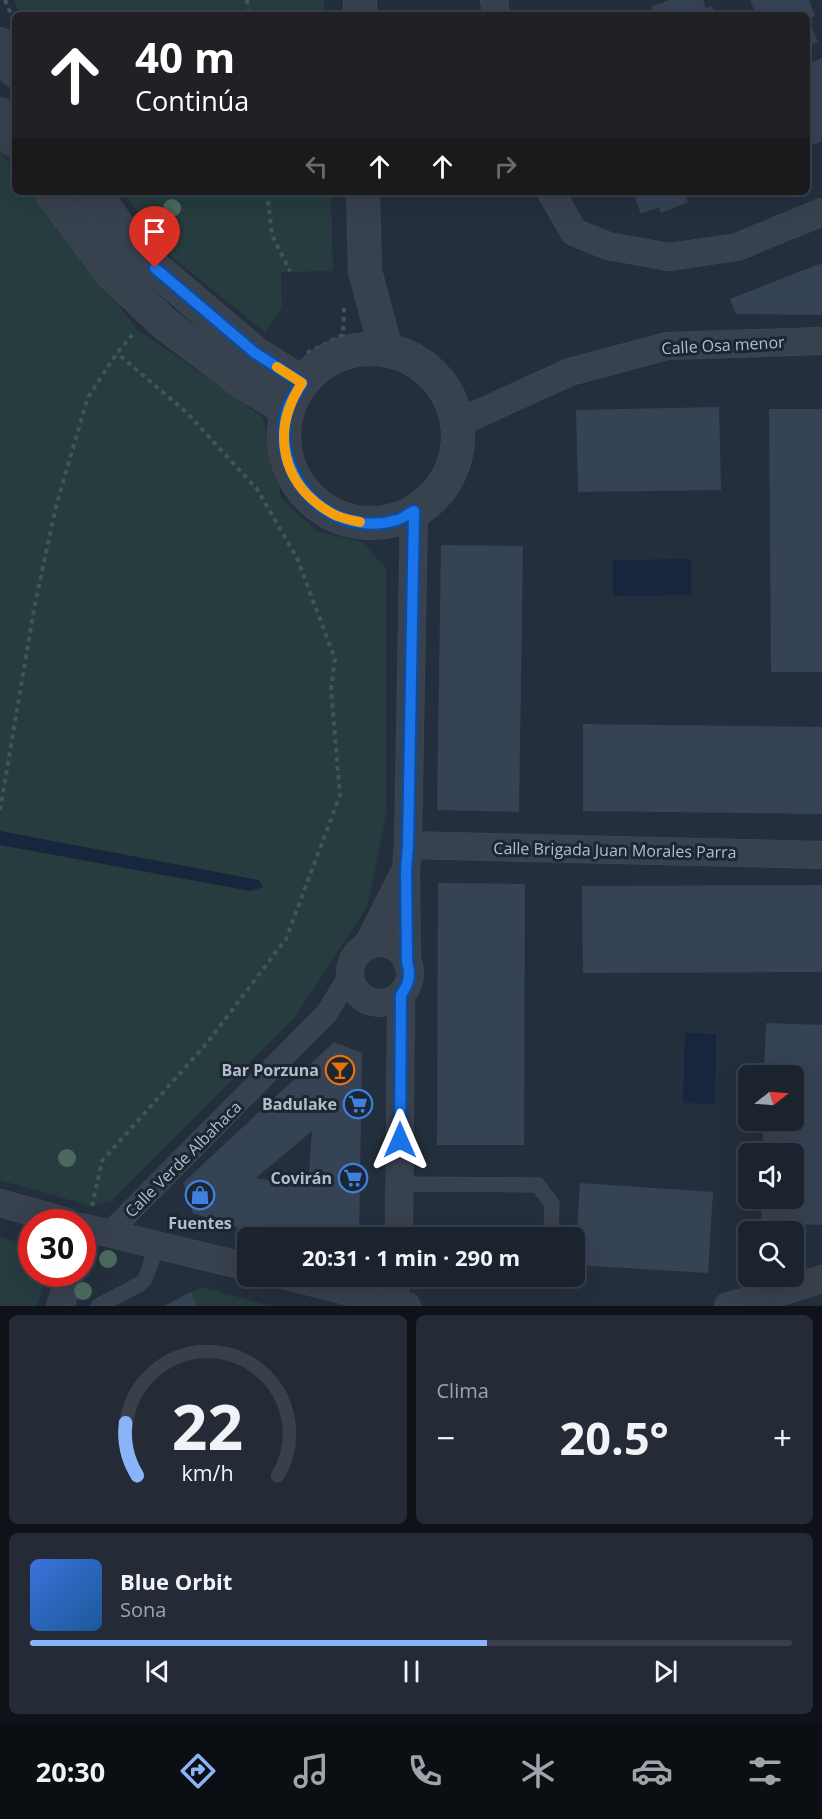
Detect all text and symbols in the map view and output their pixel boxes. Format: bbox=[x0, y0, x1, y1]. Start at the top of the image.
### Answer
text: 40 m bbox=[135, 28, 235, 85]
icon: ahead bbox=[36, 36, 114, 114]
text: Continúa bbox=[135, 82, 249, 119]
icon: left bbox=[300, 150, 333, 183]
icon: ahead bbox=[363, 150, 396, 183]
icon: ahead bbox=[426, 150, 459, 183]
icon: right bbox=[489, 150, 522, 183]
pin bbox=[129, 206, 180, 268]
icon: arrive bbox=[138, 215, 171, 248]
street label: Calle Osa menor bbox=[661, 331, 785, 359]
street label: Calle Brigada Juan Morales Parra bbox=[493, 837, 737, 863]
bar icon: Bar Porzuna bbox=[324, 1054, 356, 1086]
place label: Bar Porzuna bbox=[221, 1059, 319, 1081]
north arrow bbox=[738, 1065, 804, 1131]
map controls bbox=[738, 1065, 804, 1287]
supermarket icon: Badulake bbox=[342, 1088, 374, 1120]
place label: Badulake bbox=[262, 1093, 337, 1115]
street label: Calle Verde Albahaca bbox=[120, 1096, 246, 1222]
position arrow bbox=[368, 1108, 432, 1172]
button: sound bbox=[738, 1143, 804, 1209]
supermarket icon: Covirán bbox=[337, 1162, 369, 1194]
place label: Covirán bbox=[270, 1167, 332, 1189]
shop icon: Fuentes bbox=[184, 1179, 216, 1211]
speed limit sign: 30 bbox=[18, 1209, 96, 1287]
place label: Fuentes bbox=[168, 1212, 232, 1234]
button: search bbox=[738, 1221, 804, 1287]
text: 20:31 · 1 min · 290 m bbox=[302, 1242, 520, 1272]
text: Clima bbox=[437, 1377, 489, 1404]
text: 22 bbox=[172, 1383, 243, 1468]
text: 20.5° bbox=[560, 1407, 669, 1468]
text: − bbox=[437, 1415, 455, 1460]
text: + bbox=[773, 1415, 792, 1460]
text: km/h bbox=[182, 1459, 234, 1488]
text: Blue Orbit bbox=[120, 1566, 232, 1596]
text: Sona bbox=[120, 1596, 166, 1623]
icon: previous bbox=[141, 1655, 174, 1688]
icon: pause bbox=[395, 1655, 428, 1688]
icon: next bbox=[649, 1655, 682, 1688]
icon: directions bbox=[177, 1750, 219, 1792]
icon: music bbox=[290, 1750, 332, 1792]
icon: phone bbox=[404, 1750, 446, 1792]
icon: climate bbox=[517, 1750, 559, 1792]
icon: car bbox=[631, 1750, 673, 1792]
icon: filters bbox=[744, 1750, 786, 1792]
text: 20:30 bbox=[36, 1753, 105, 1790]

